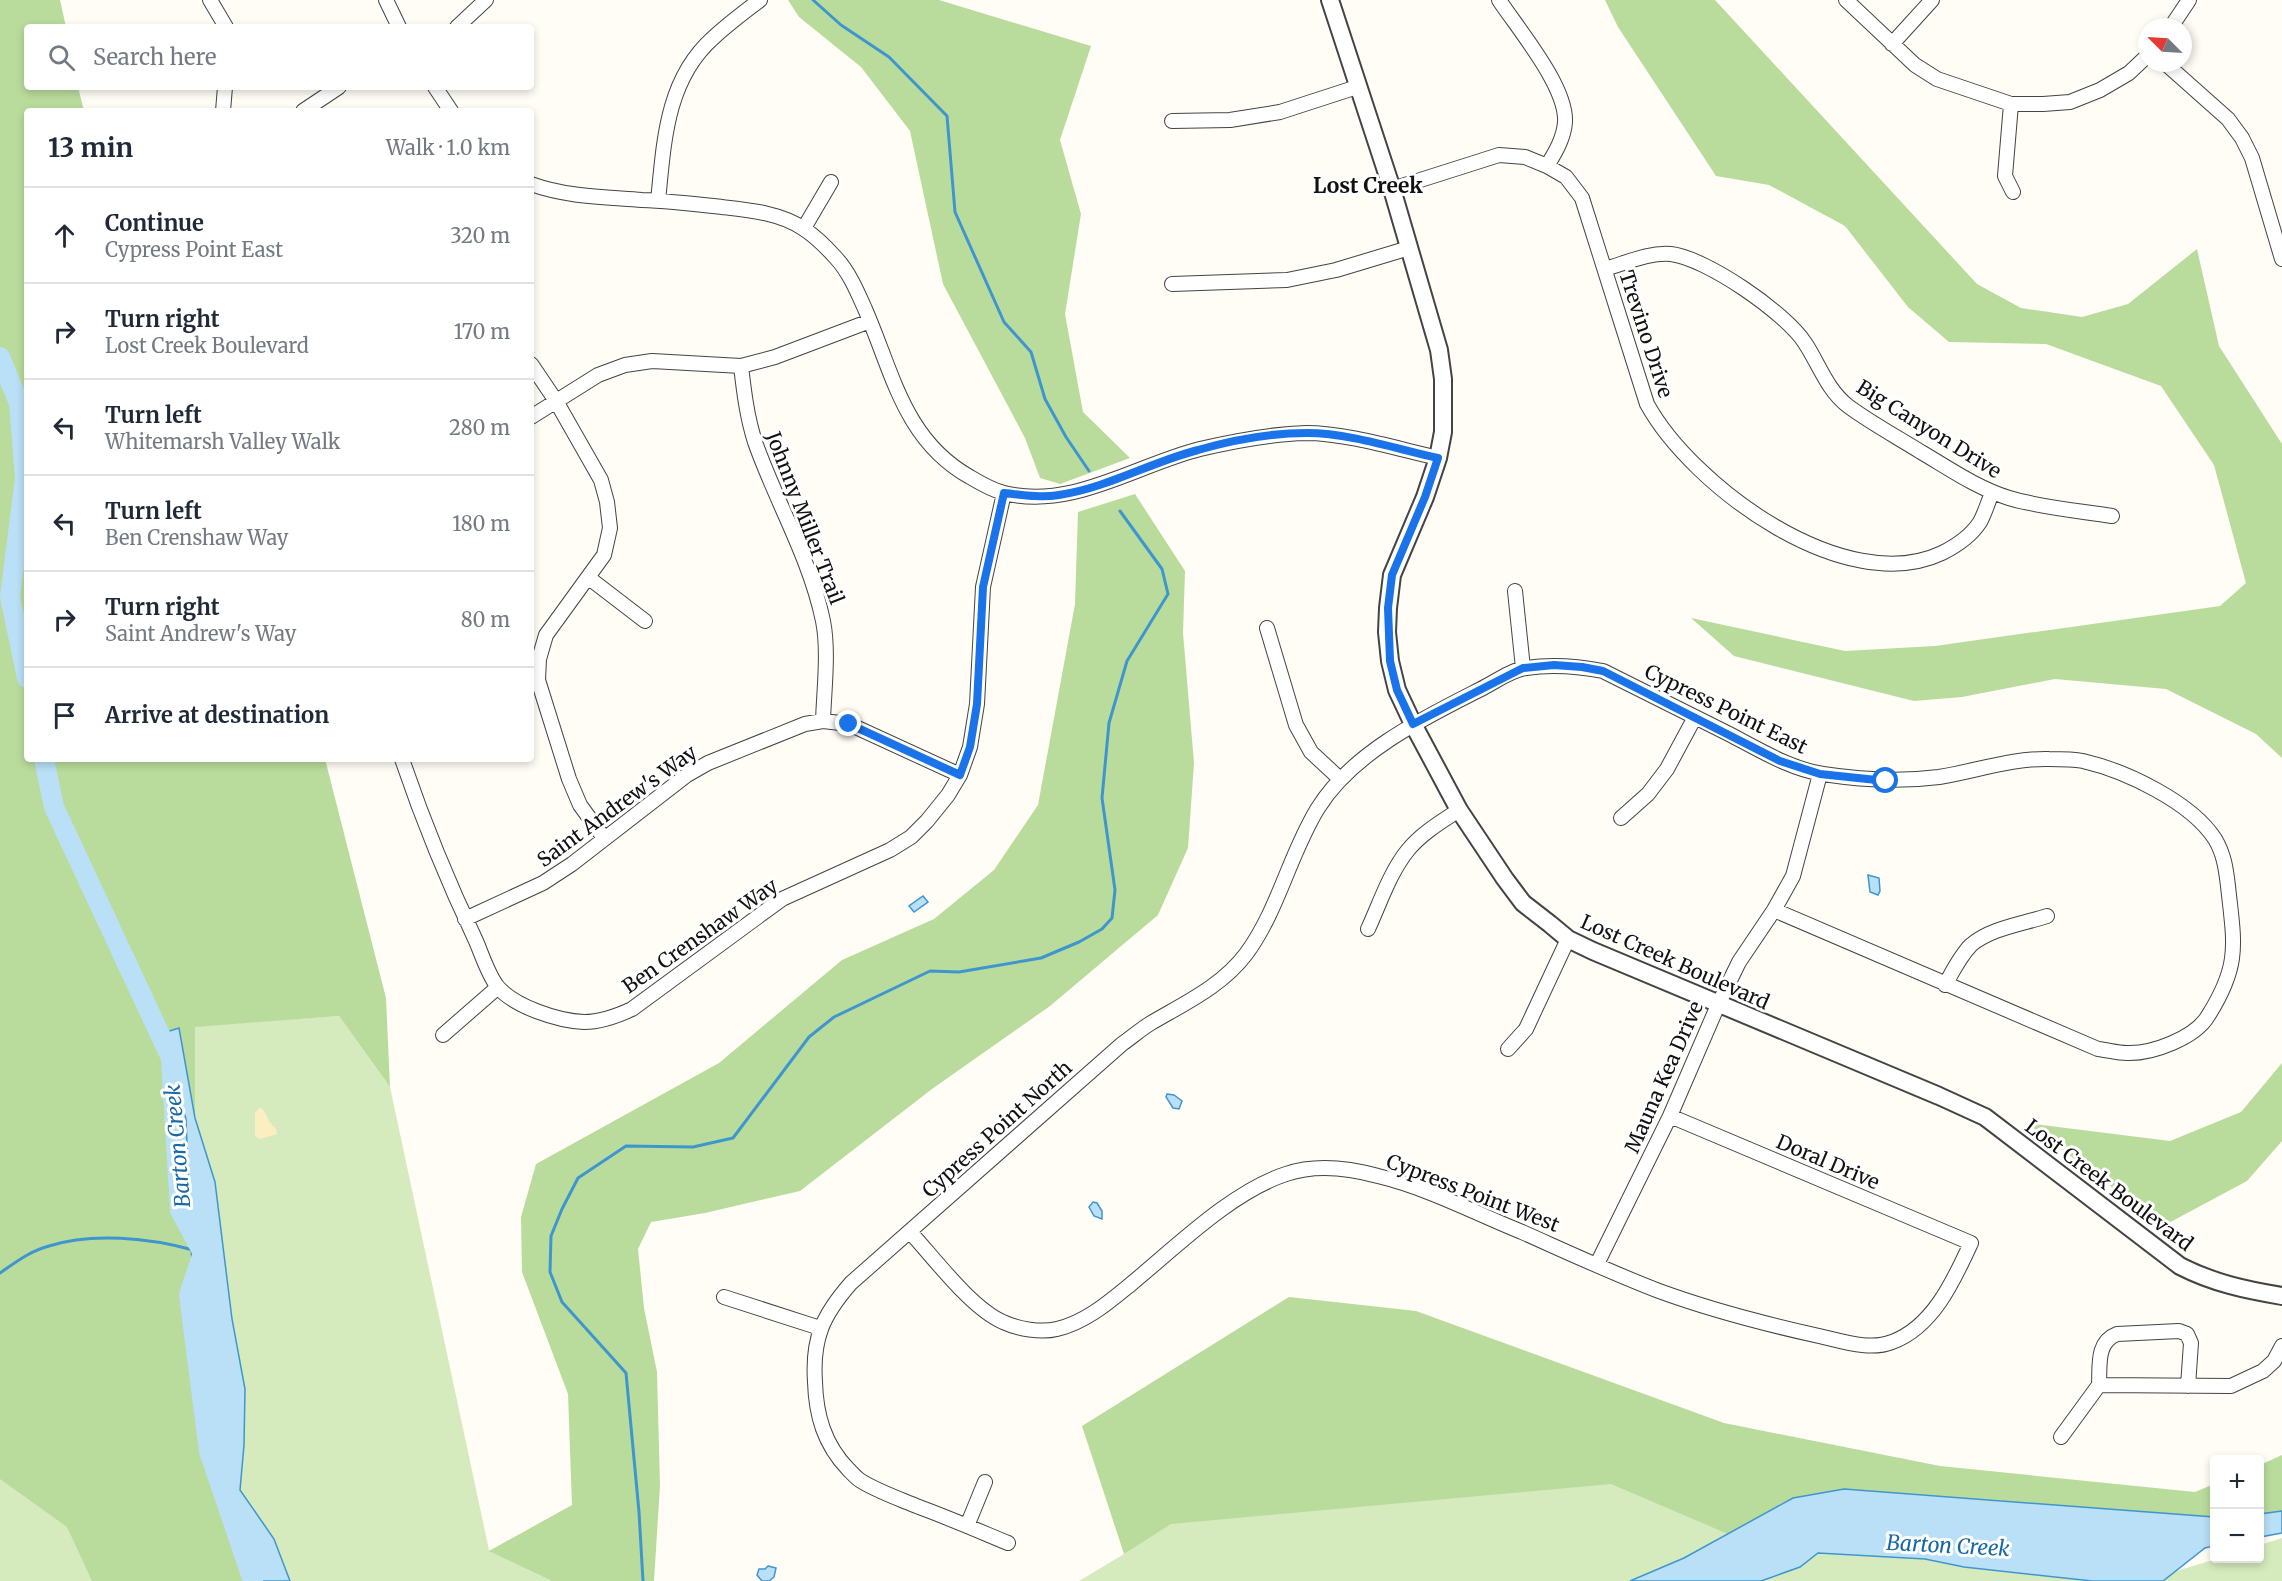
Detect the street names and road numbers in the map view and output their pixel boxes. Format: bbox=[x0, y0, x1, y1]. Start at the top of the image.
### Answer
street label: Trevino Drive bbox=[1614, 267, 1679, 401]
street label: Big Canyon Drive bbox=[1852, 374, 2006, 483]
street label: Johnny Miller Trail bbox=[761, 427, 850, 608]
street label: Cypress Point East bbox=[1641, 658, 1812, 759]
street label: Saint Andrew's Way bbox=[532, 739, 702, 872]
street label: Ben Crenshaw Way bbox=[617, 873, 782, 998]
street label: Lost Creek Boulevard bbox=[1577, 909, 1773, 1014]
street label: Mauna Kea Drive bbox=[1619, 997, 1708, 1156]
street label: Cypress Point North bbox=[917, 1055, 1077, 1203]
street label: Lost Creek Boulevard bbox=[2020, 1113, 2198, 1256]
street label: Doral Drive bbox=[1773, 1129, 1883, 1194]
street label: Cypress Point West bbox=[1383, 1148, 1564, 1237]

